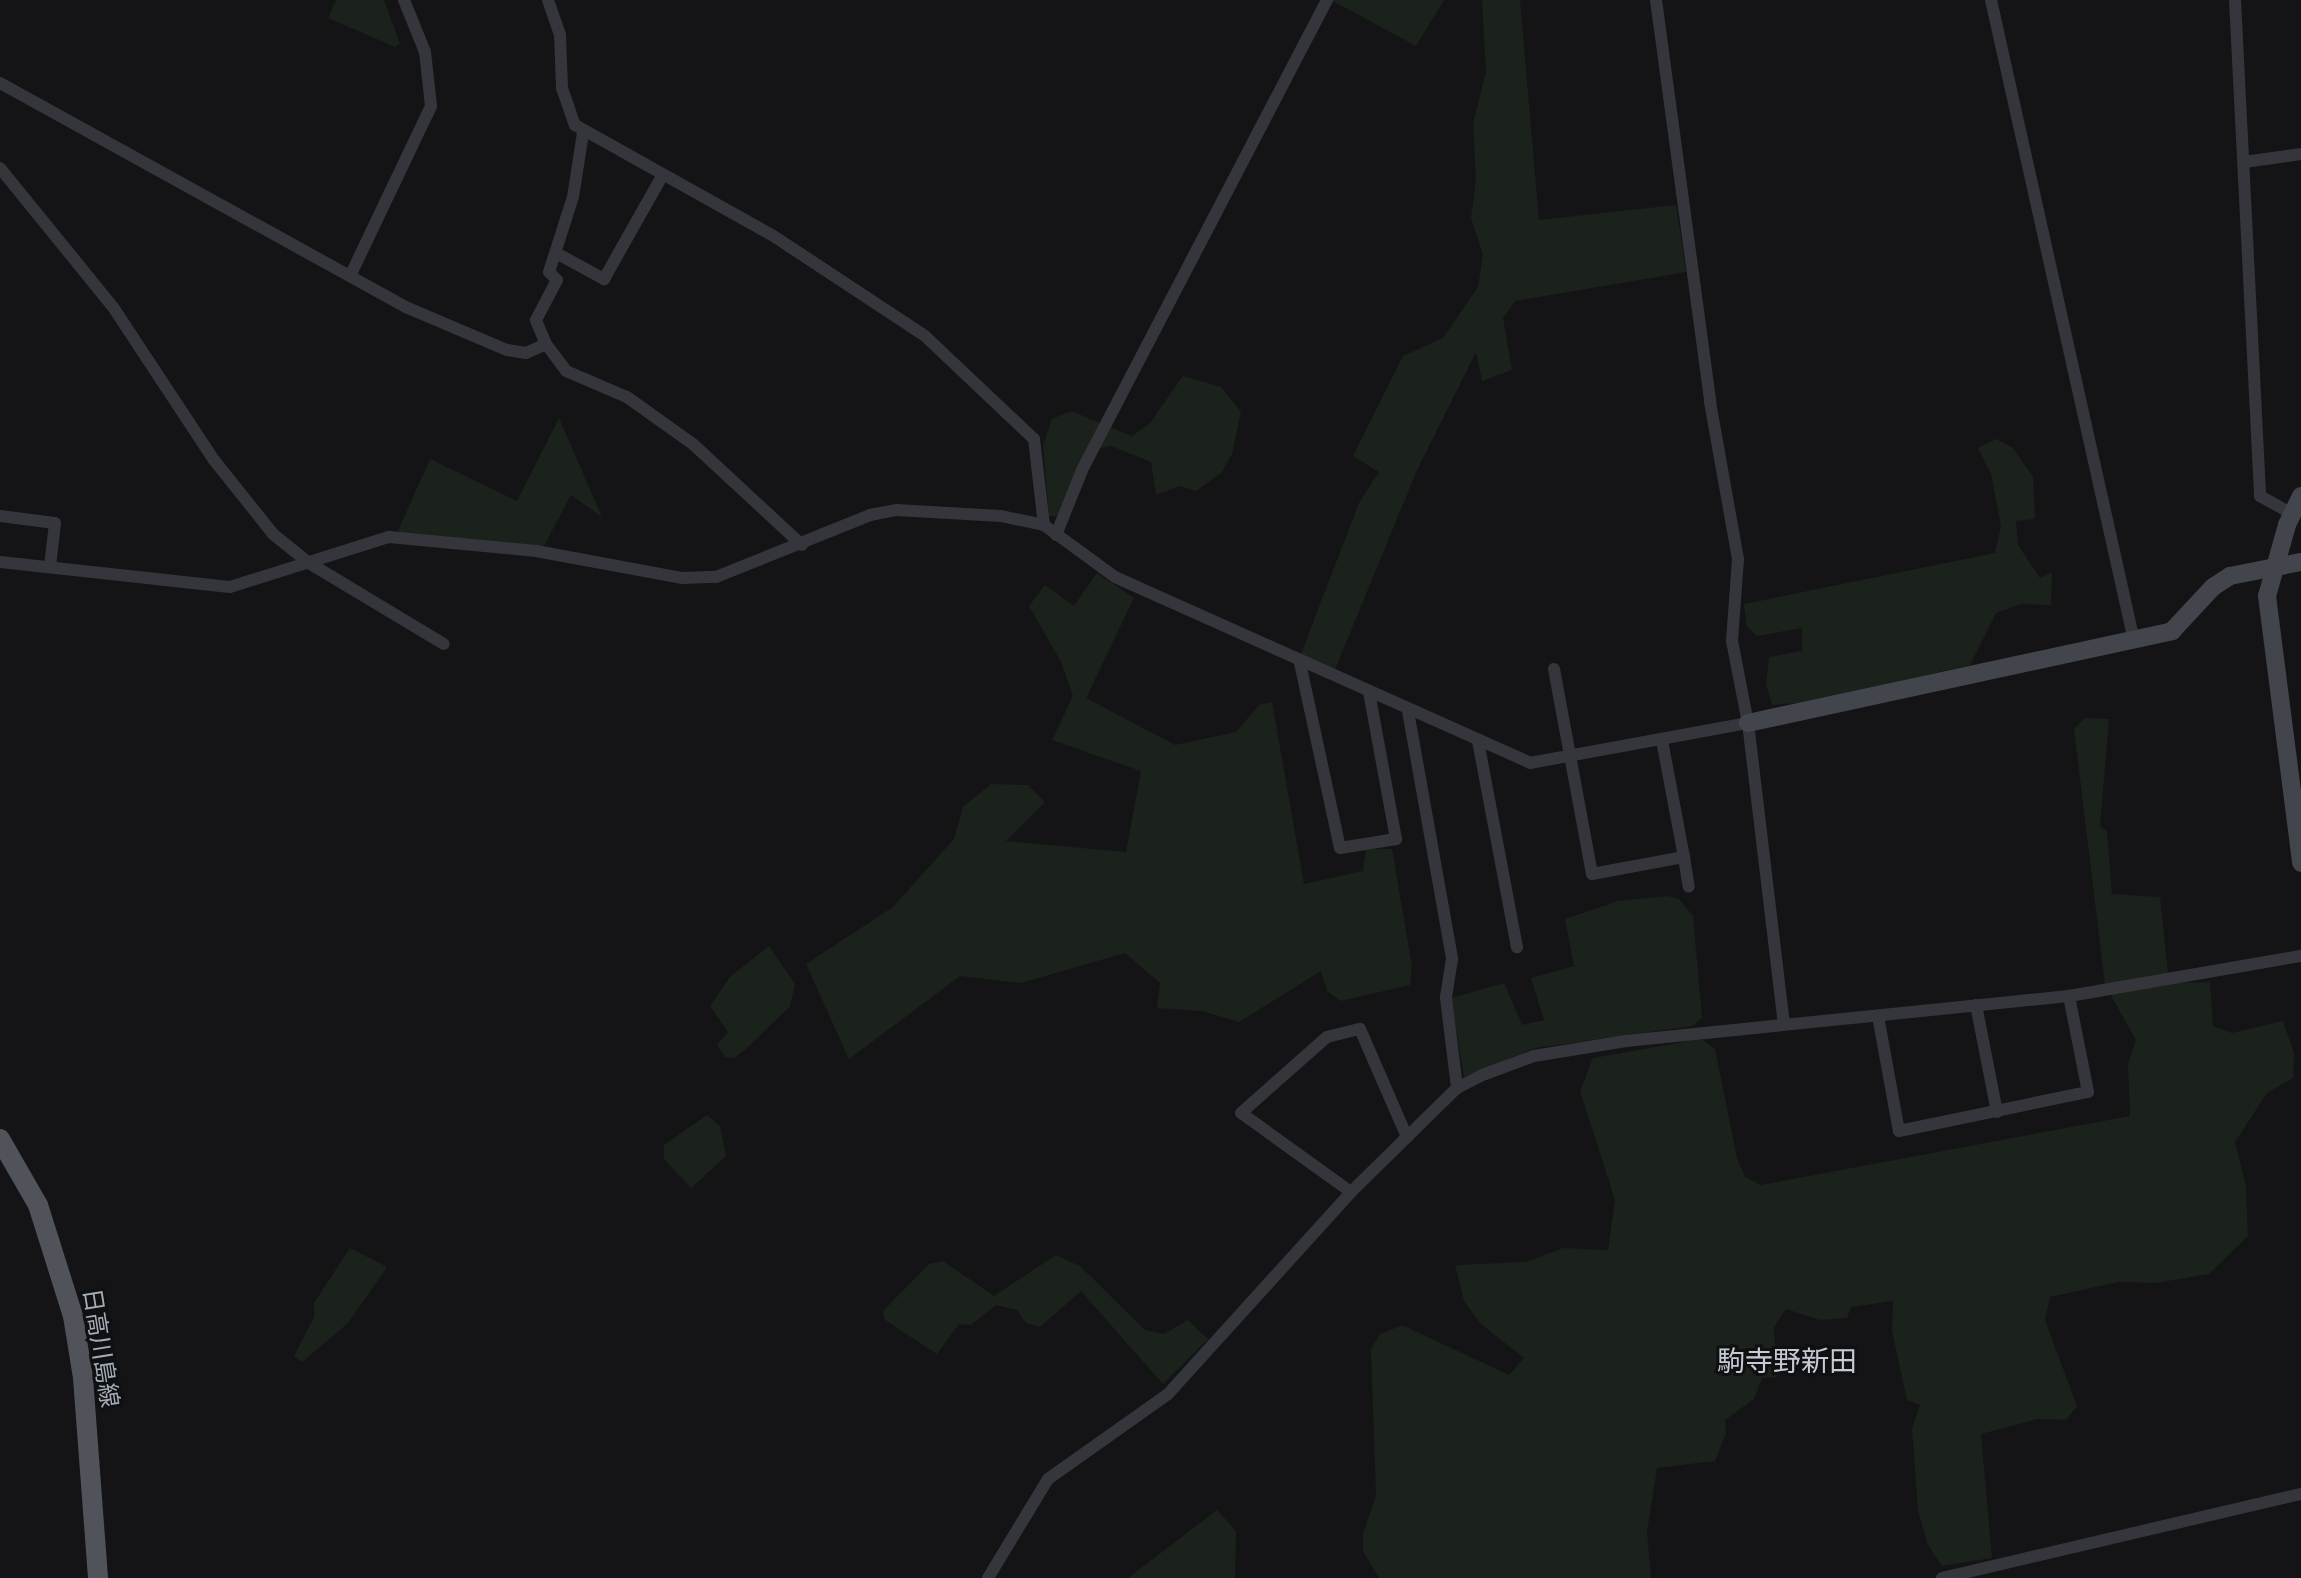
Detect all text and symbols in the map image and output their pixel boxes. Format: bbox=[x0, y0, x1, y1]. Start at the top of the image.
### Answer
street label: 日高川島線 bbox=[76, 1286, 124, 1410]
district label: 駒寺野新田 bbox=[1717, 1345, 1857, 1379]

